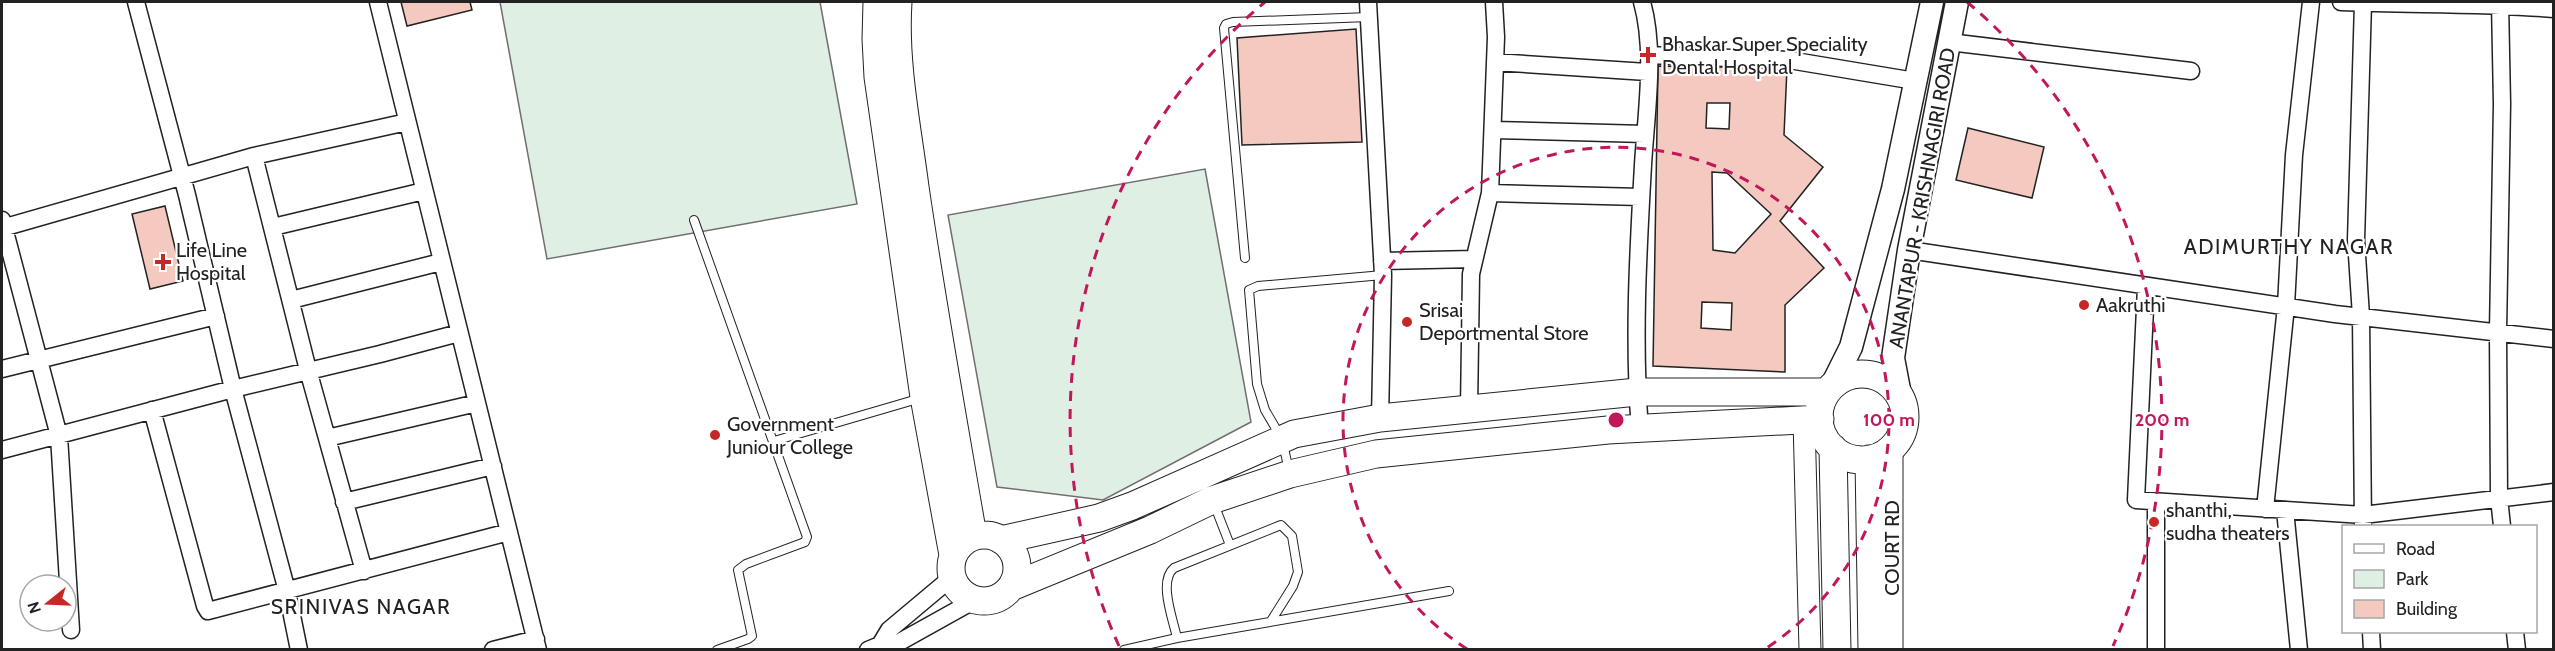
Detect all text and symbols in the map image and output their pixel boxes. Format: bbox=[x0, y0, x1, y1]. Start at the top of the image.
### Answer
place label: Bhaskar Super Speciality Dental Hospital bbox=[1662, 32, 1868, 79]
marker: Bhaskar Super Speciality Dental Hospital bbox=[1639, 46, 1657, 64]
street label: ANANTAPUR - KRISHNAGIRI ROAD bbox=[1884, 46, 1960, 350]
district label: ADIMURTHY NAGAR bbox=[2184, 234, 2394, 259]
place label: Life Line Hospital bbox=[176, 238, 247, 285]
marker: Life Line Hospital bbox=[154, 253, 172, 271]
place label: Aakruthi bbox=[2096, 293, 2166, 317]
place label: Srisai Deportmental Store bbox=[1419, 298, 1589, 345]
marker: Aakruthi bbox=[2077, 298, 2091, 312]
marker: Srisai Deportmental Store bbox=[1400, 315, 1414, 329]
text: 100 m bbox=[1863, 409, 1915, 431]
text: 200 m bbox=[2135, 409, 2189, 431]
centre of rings bbox=[1606, 410, 1626, 430]
place label: Government Juniour College bbox=[726, 412, 853, 459]
marker: Government Juniour College bbox=[708, 428, 722, 442]
place label: shanthi, sudha theaters bbox=[2166, 498, 2290, 545]
street label: COURT RD bbox=[1880, 500, 1904, 596]
marker: shanthi, sudha theaters bbox=[2147, 515, 2161, 529]
legend bbox=[2342, 525, 2537, 633]
text: Road bbox=[2396, 538, 2435, 560]
text: Park bbox=[2396, 568, 2429, 590]
north arrow bbox=[18, 573, 78, 633]
district label: SRINIVAS NAGAR bbox=[271, 594, 451, 619]
text: Building bbox=[2396, 598, 2458, 620]
text: N bbox=[23, 599, 45, 616]

